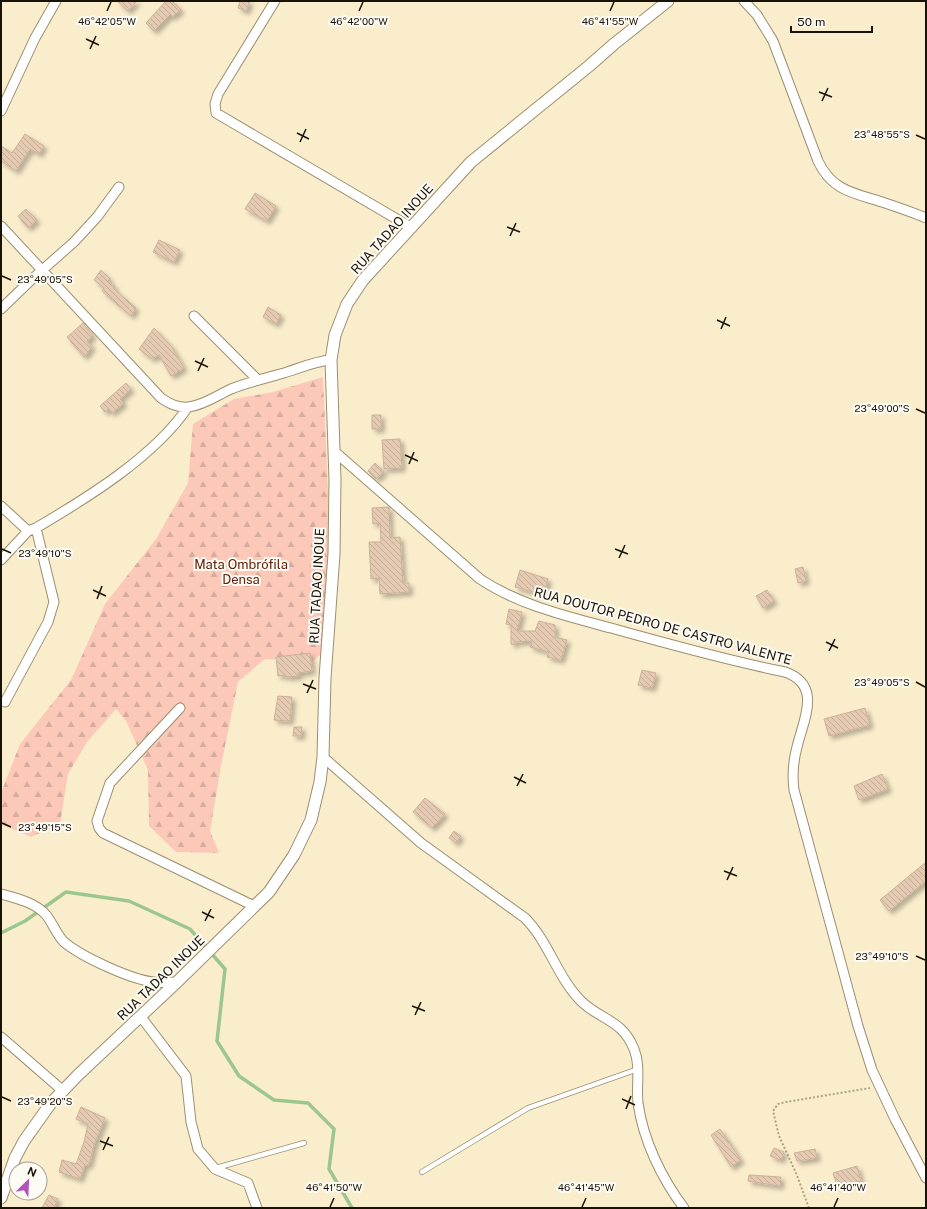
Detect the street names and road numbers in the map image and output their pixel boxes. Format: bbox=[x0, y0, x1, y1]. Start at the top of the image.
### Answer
street label: RUA TADAO INOUE bbox=[348, 181, 436, 277]
street label: RUA TADAO INOUE bbox=[306, 528, 328, 644]
street label: RUA DOUTOR PEDRO DE CASTRO VALENTE bbox=[533, 584, 793, 668]
street label: RUA TADAO INOUE bbox=[114, 932, 208, 1024]

